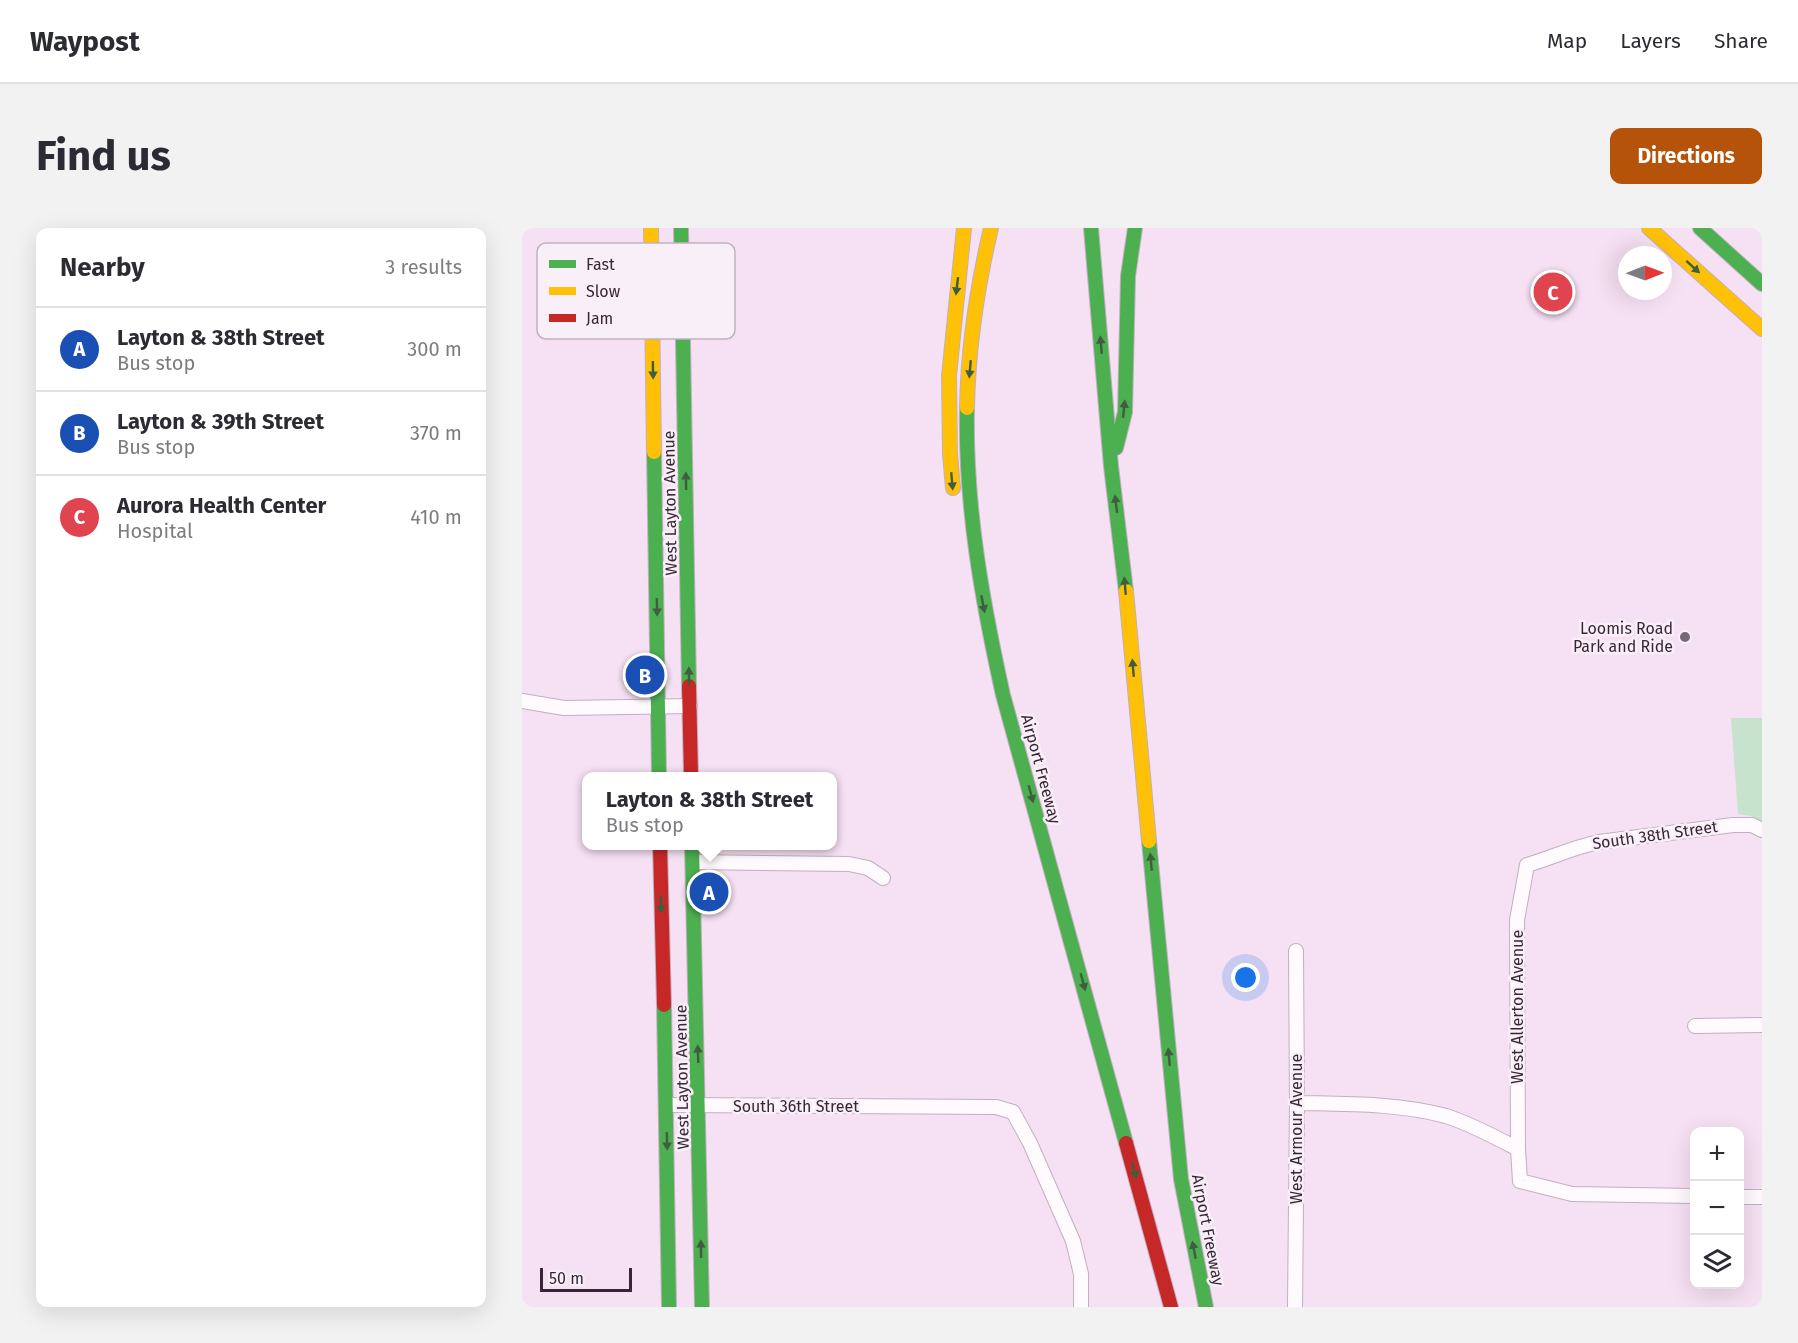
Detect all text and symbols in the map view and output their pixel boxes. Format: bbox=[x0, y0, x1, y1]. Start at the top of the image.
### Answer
text: Waypost bbox=[30, 25, 140, 58]
text: Map bbox=[1547, 28, 1587, 54]
text: Layers bbox=[1620, 28, 1681, 54]
text: Share bbox=[1714, 28, 1768, 54]
button: Directions bbox=[1610, 128, 1762, 184]
text: Find us bbox=[36, 131, 171, 181]
legend bbox=[537, 243, 735, 339]
north arrow bbox=[1618, 246, 1672, 300]
text: Nearby bbox=[60, 252, 145, 283]
text: 3 results bbox=[385, 255, 462, 279]
text: Fast bbox=[586, 255, 615, 274]
one-way arrow bbox=[1685, 260, 1700, 274]
pin: C bbox=[1534, 270, 1572, 314]
one-way arrow bbox=[952, 277, 962, 296]
text: Slow bbox=[586, 282, 621, 301]
text: Jam bbox=[586, 309, 613, 328]
text: Layton & 38th Street bbox=[117, 324, 325, 351]
one-way arrow bbox=[1096, 335, 1106, 354]
text: A bbox=[74, 337, 85, 361]
text: 300 m bbox=[407, 337, 462, 361]
text: Bus stop bbox=[117, 351, 195, 375]
one-way arrow bbox=[965, 359, 974, 378]
one-way arrow bbox=[648, 361, 658, 380]
one-way arrow bbox=[1120, 400, 1129, 419]
text: Layton & 39th Street bbox=[117, 408, 324, 435]
text: B bbox=[73, 421, 86, 445]
text: 370 m bbox=[410, 421, 462, 445]
street label: West Layton Avenue bbox=[659, 430, 681, 576]
text: Bus stop bbox=[117, 435, 195, 459]
one-way arrow bbox=[947, 471, 957, 490]
one-way arrow bbox=[681, 472, 691, 491]
text: Aurora Health Center bbox=[117, 492, 326, 519]
one-way arrow bbox=[1111, 494, 1121, 513]
text: C bbox=[74, 505, 85, 529]
text: 410 m bbox=[410, 505, 462, 529]
text: Hospital bbox=[117, 519, 193, 543]
one-way arrow bbox=[1120, 576, 1130, 595]
one-way arrow bbox=[979, 595, 989, 614]
one-way arrow bbox=[652, 598, 662, 617]
place label: Loomis Road Park and Ride bbox=[1573, 619, 1673, 656]
marker: Loomis Road Park and Ride bbox=[1678, 630, 1692, 644]
pin: B bbox=[626, 652, 664, 698]
one-way arrow bbox=[1128, 659, 1138, 678]
one-way arrow bbox=[684, 667, 694, 686]
street label: Airport Freeway bbox=[1017, 712, 1065, 826]
popup bbox=[582, 772, 837, 850]
one-way arrow bbox=[1027, 785, 1036, 803]
text: Layton & 38th Street bbox=[606, 786, 813, 813]
text: Bus stop bbox=[606, 813, 684, 837]
street label: South 38th Street bbox=[1591, 817, 1719, 853]
one-way arrow bbox=[1146, 853, 1156, 872]
pin: A bbox=[690, 870, 729, 914]
one-way arrow bbox=[656, 894, 666, 913]
street label: West Allerton Avenue bbox=[1508, 930, 1527, 1084]
your location bbox=[1231, 963, 1260, 992]
one-way arrow bbox=[1078, 972, 1088, 991]
street label: West Layton Avenue bbox=[671, 1004, 693, 1150]
one-way arrow bbox=[693, 1044, 703, 1063]
one-way arrow bbox=[1164, 1047, 1174, 1066]
street label: West Armour Avenue bbox=[1287, 1054, 1306, 1204]
street label: South 36th Street bbox=[733, 1097, 859, 1116]
map controls bbox=[1690, 1127, 1744, 1289]
button: + bbox=[1690, 1127, 1744, 1181]
one-way arrow bbox=[662, 1131, 672, 1150]
one-way arrow bbox=[1130, 1161, 1139, 1179]
street label: Airport Freeway bbox=[1188, 1173, 1228, 1287]
button: − bbox=[1690, 1181, 1744, 1235]
button: layers bbox=[1690, 1235, 1744, 1289]
one-way arrow bbox=[697, 1239, 706, 1258]
one-way arrow bbox=[1189, 1240, 1198, 1259]
scale bar bbox=[540, 1265, 632, 1292]
text: 50 m bbox=[549, 1269, 584, 1288]

